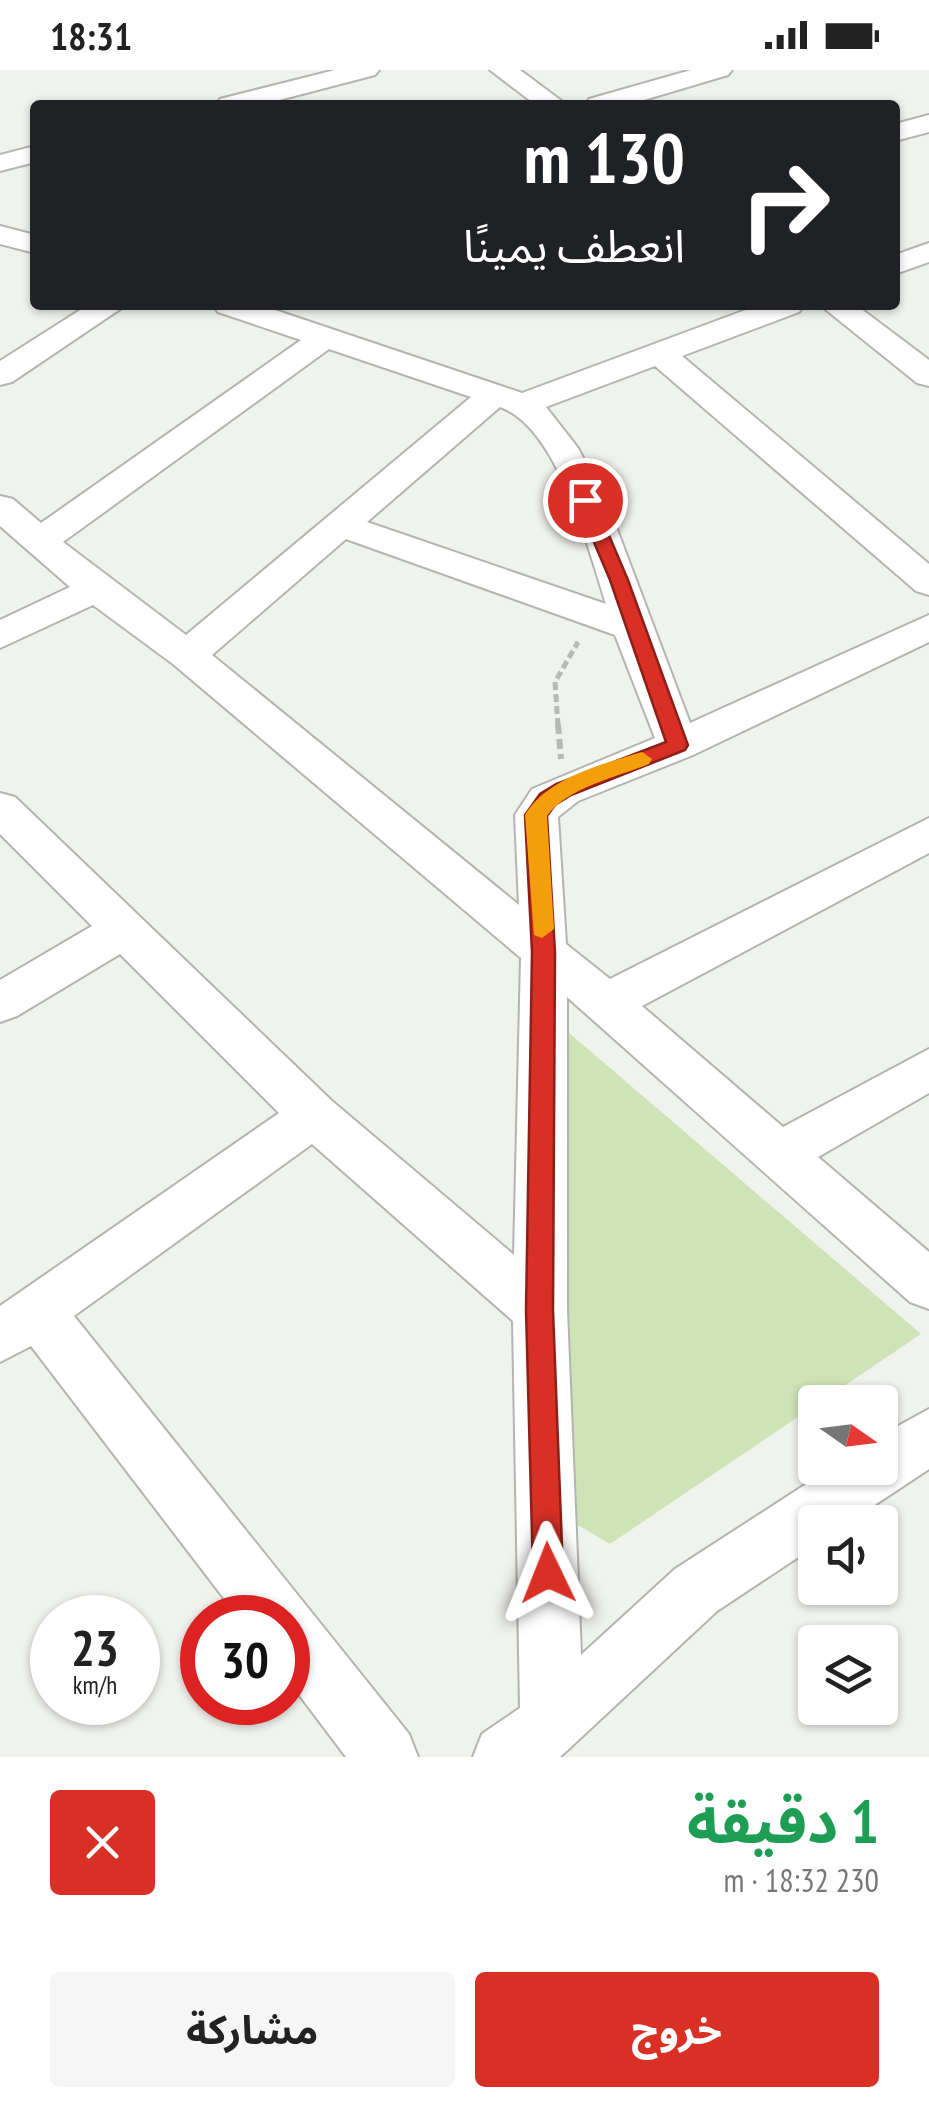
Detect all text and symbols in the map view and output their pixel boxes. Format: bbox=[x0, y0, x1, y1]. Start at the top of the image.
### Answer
text: 18:31 bbox=[50, 11, 132, 60]
text: 130 m bbox=[524, 112, 685, 202]
icon: right bbox=[720, 140, 850, 270]
text: انعطف يمينًا bbox=[463, 216, 685, 274]
pin bbox=[543, 458, 628, 543]
icon: arrive bbox=[558, 473, 613, 528]
north arrow bbox=[798, 1385, 898, 1485]
map controls bbox=[798, 1385, 898, 1725]
button: sound bbox=[798, 1505, 898, 1605]
position arrow bbox=[496, 1521, 600, 1625]
speed limit sign: 30 bbox=[180, 1595, 310, 1725]
text: 23 bbox=[71, 1615, 119, 1680]
button: layers bbox=[798, 1625, 898, 1725]
text: km/h bbox=[73, 1669, 117, 1701]
text: 1 دقيقة bbox=[687, 1782, 879, 1860]
button: close bbox=[50, 1790, 155, 1895]
text: 230 m · 18:32 bbox=[724, 1859, 879, 1901]
button: مشاركة bbox=[50, 1972, 455, 2087]
button: خروج bbox=[475, 1972, 879, 2087]

